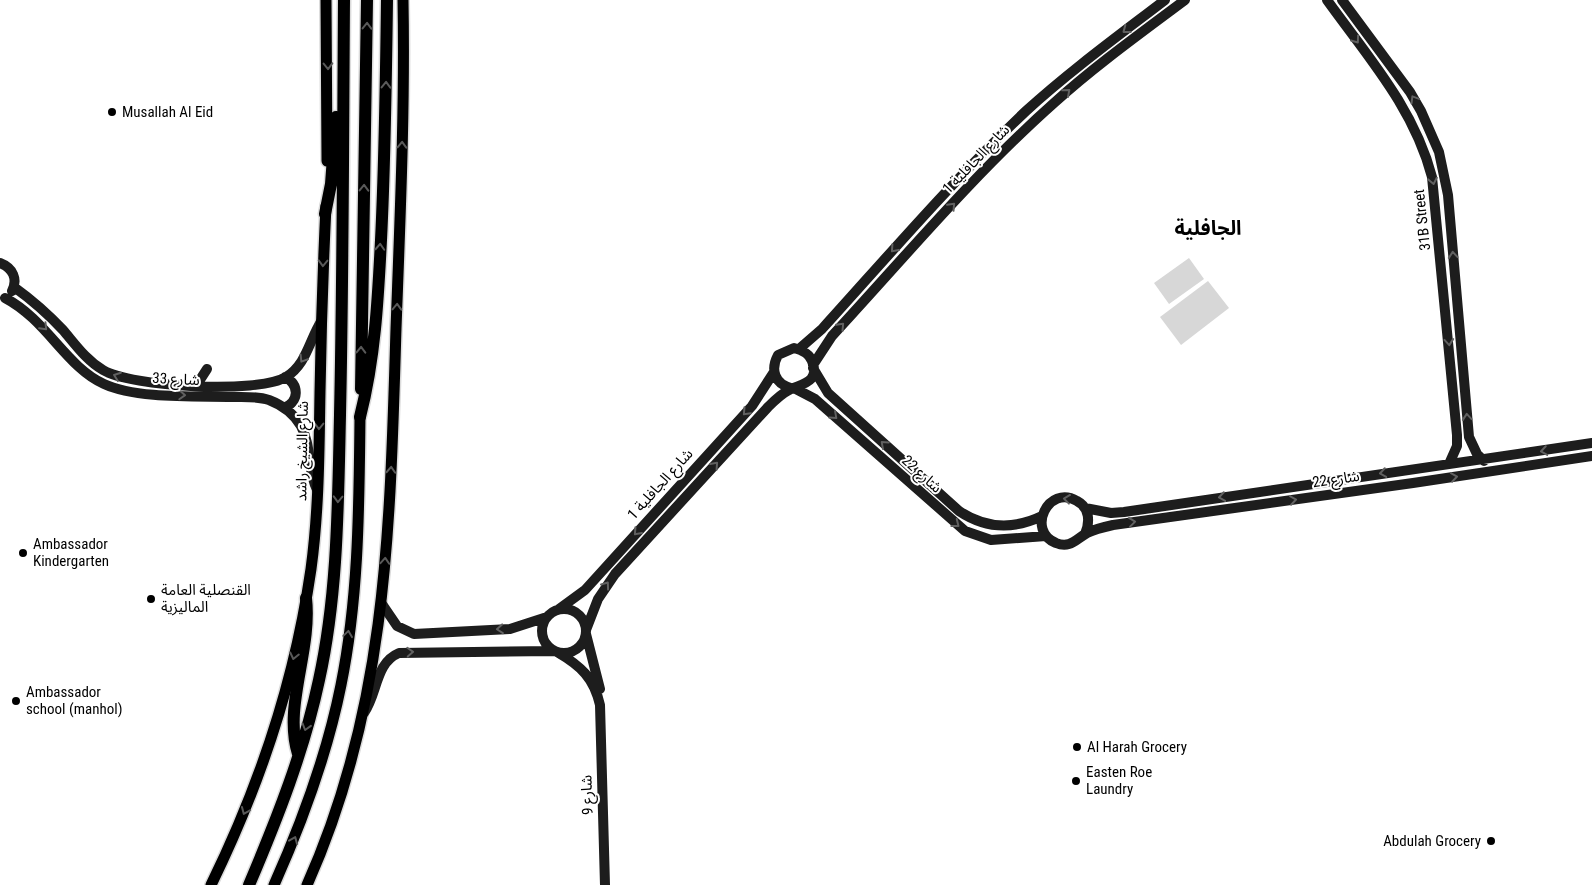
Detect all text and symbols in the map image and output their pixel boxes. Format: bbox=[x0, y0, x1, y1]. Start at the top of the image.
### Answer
one-way arrow bbox=[361, 21, 372, 29]
one-way arrow bbox=[1123, 24, 1132, 32]
one-way arrow bbox=[1350, 34, 1359, 44]
one-way arrow bbox=[322, 62, 333, 70]
one-way arrow bbox=[381, 80, 391, 88]
one-way arrow bbox=[1061, 88, 1070, 97]
one-way arrow bbox=[1410, 96, 1420, 105]
place label: Musallah Al Eid bbox=[122, 103, 213, 121]
marker: Musallah Al Eid bbox=[106, 106, 118, 118]
street label: شارع الجافلية 1 bbox=[939, 121, 1016, 199]
one-way arrow bbox=[397, 141, 407, 148]
one-way arrow bbox=[1427, 176, 1437, 185]
one-way arrow bbox=[359, 184, 369, 192]
street label: 31B Street bbox=[1410, 188, 1434, 252]
one-way arrow bbox=[946, 203, 955, 212]
district label: الجافلية bbox=[1174, 216, 1242, 240]
one-way arrow bbox=[375, 243, 386, 251]
one-way arrow bbox=[891, 244, 900, 253]
one-way arrow bbox=[1448, 250, 1459, 258]
one-way arrow bbox=[318, 259, 329, 267]
one-way arrow bbox=[392, 303, 402, 311]
one-way arrow bbox=[38, 322, 47, 331]
one-way arrow bbox=[836, 322, 845, 331]
one-way arrow bbox=[1443, 339, 1454, 347]
one-way arrow bbox=[356, 346, 366, 354]
one-way arrow bbox=[300, 353, 310, 362]
street label: شارع 33 bbox=[152, 369, 200, 392]
one-way arrow bbox=[114, 372, 122, 382]
one-way arrow bbox=[178, 390, 186, 401]
street label: شارع الشيخ راشد bbox=[292, 401, 315, 501]
one-way arrow bbox=[743, 407, 752, 416]
one-way arrow bbox=[829, 410, 838, 419]
one-way arrow bbox=[1462, 412, 1473, 420]
one-way arrow bbox=[314, 422, 324, 430]
one-way arrow bbox=[881, 441, 890, 450]
street label: شارع الجافلية 1 bbox=[624, 445, 699, 525]
one-way arrow bbox=[1539, 445, 1547, 456]
street label: شارع 22 bbox=[896, 451, 946, 499]
one-way arrow bbox=[709, 461, 718, 470]
one-way arrow bbox=[385, 466, 396, 474]
street label: شارع 22 bbox=[1311, 467, 1361, 494]
one-way arrow bbox=[1378, 467, 1387, 477]
one-way arrow bbox=[1450, 472, 1458, 483]
one-way arrow bbox=[1218, 491, 1226, 502]
one-way arrow bbox=[1063, 494, 1071, 505]
one-way arrow bbox=[332, 495, 343, 503]
one-way arrow bbox=[1289, 495, 1297, 506]
one-way arrow bbox=[1128, 517, 1136, 528]
one-way arrow bbox=[950, 518, 959, 527]
one-way arrow bbox=[634, 527, 643, 536]
place label: Ambassador Kindergarten bbox=[33, 535, 109, 570]
marker: Ambassador Kindergarten bbox=[17, 547, 29, 559]
one-way arrow bbox=[380, 557, 391, 565]
place label: القنصلية العامة الماليزية bbox=[161, 581, 251, 616]
one-way arrow bbox=[600, 582, 609, 591]
marker: القنصلية العامة الماليزية bbox=[145, 593, 157, 605]
one-way arrow bbox=[496, 624, 504, 635]
one-way arrow bbox=[343, 630, 353, 638]
one-way arrow bbox=[407, 646, 415, 657]
one-way arrow bbox=[290, 652, 300, 661]
place label: Ambassador school (manhol) bbox=[26, 683, 122, 718]
marker: Ambassador school (manhol) bbox=[10, 695, 22, 707]
one-way arrow bbox=[302, 722, 312, 731]
place label: Al Harah Grocery bbox=[1087, 738, 1187, 756]
marker: Al Harah Grocery bbox=[1071, 741, 1083, 753]
place label: Easten Roe Laundry bbox=[1086, 763, 1152, 798]
street label: شارع 9 bbox=[577, 774, 600, 815]
marker: Easten Roe Laundry bbox=[1070, 775, 1082, 787]
one-way arrow bbox=[241, 806, 252, 815]
place label: Abdulah Grocery bbox=[1383, 832, 1481, 850]
marker: Abdulah Grocery bbox=[1485, 835, 1497, 847]
one-way arrow bbox=[287, 836, 298, 845]

